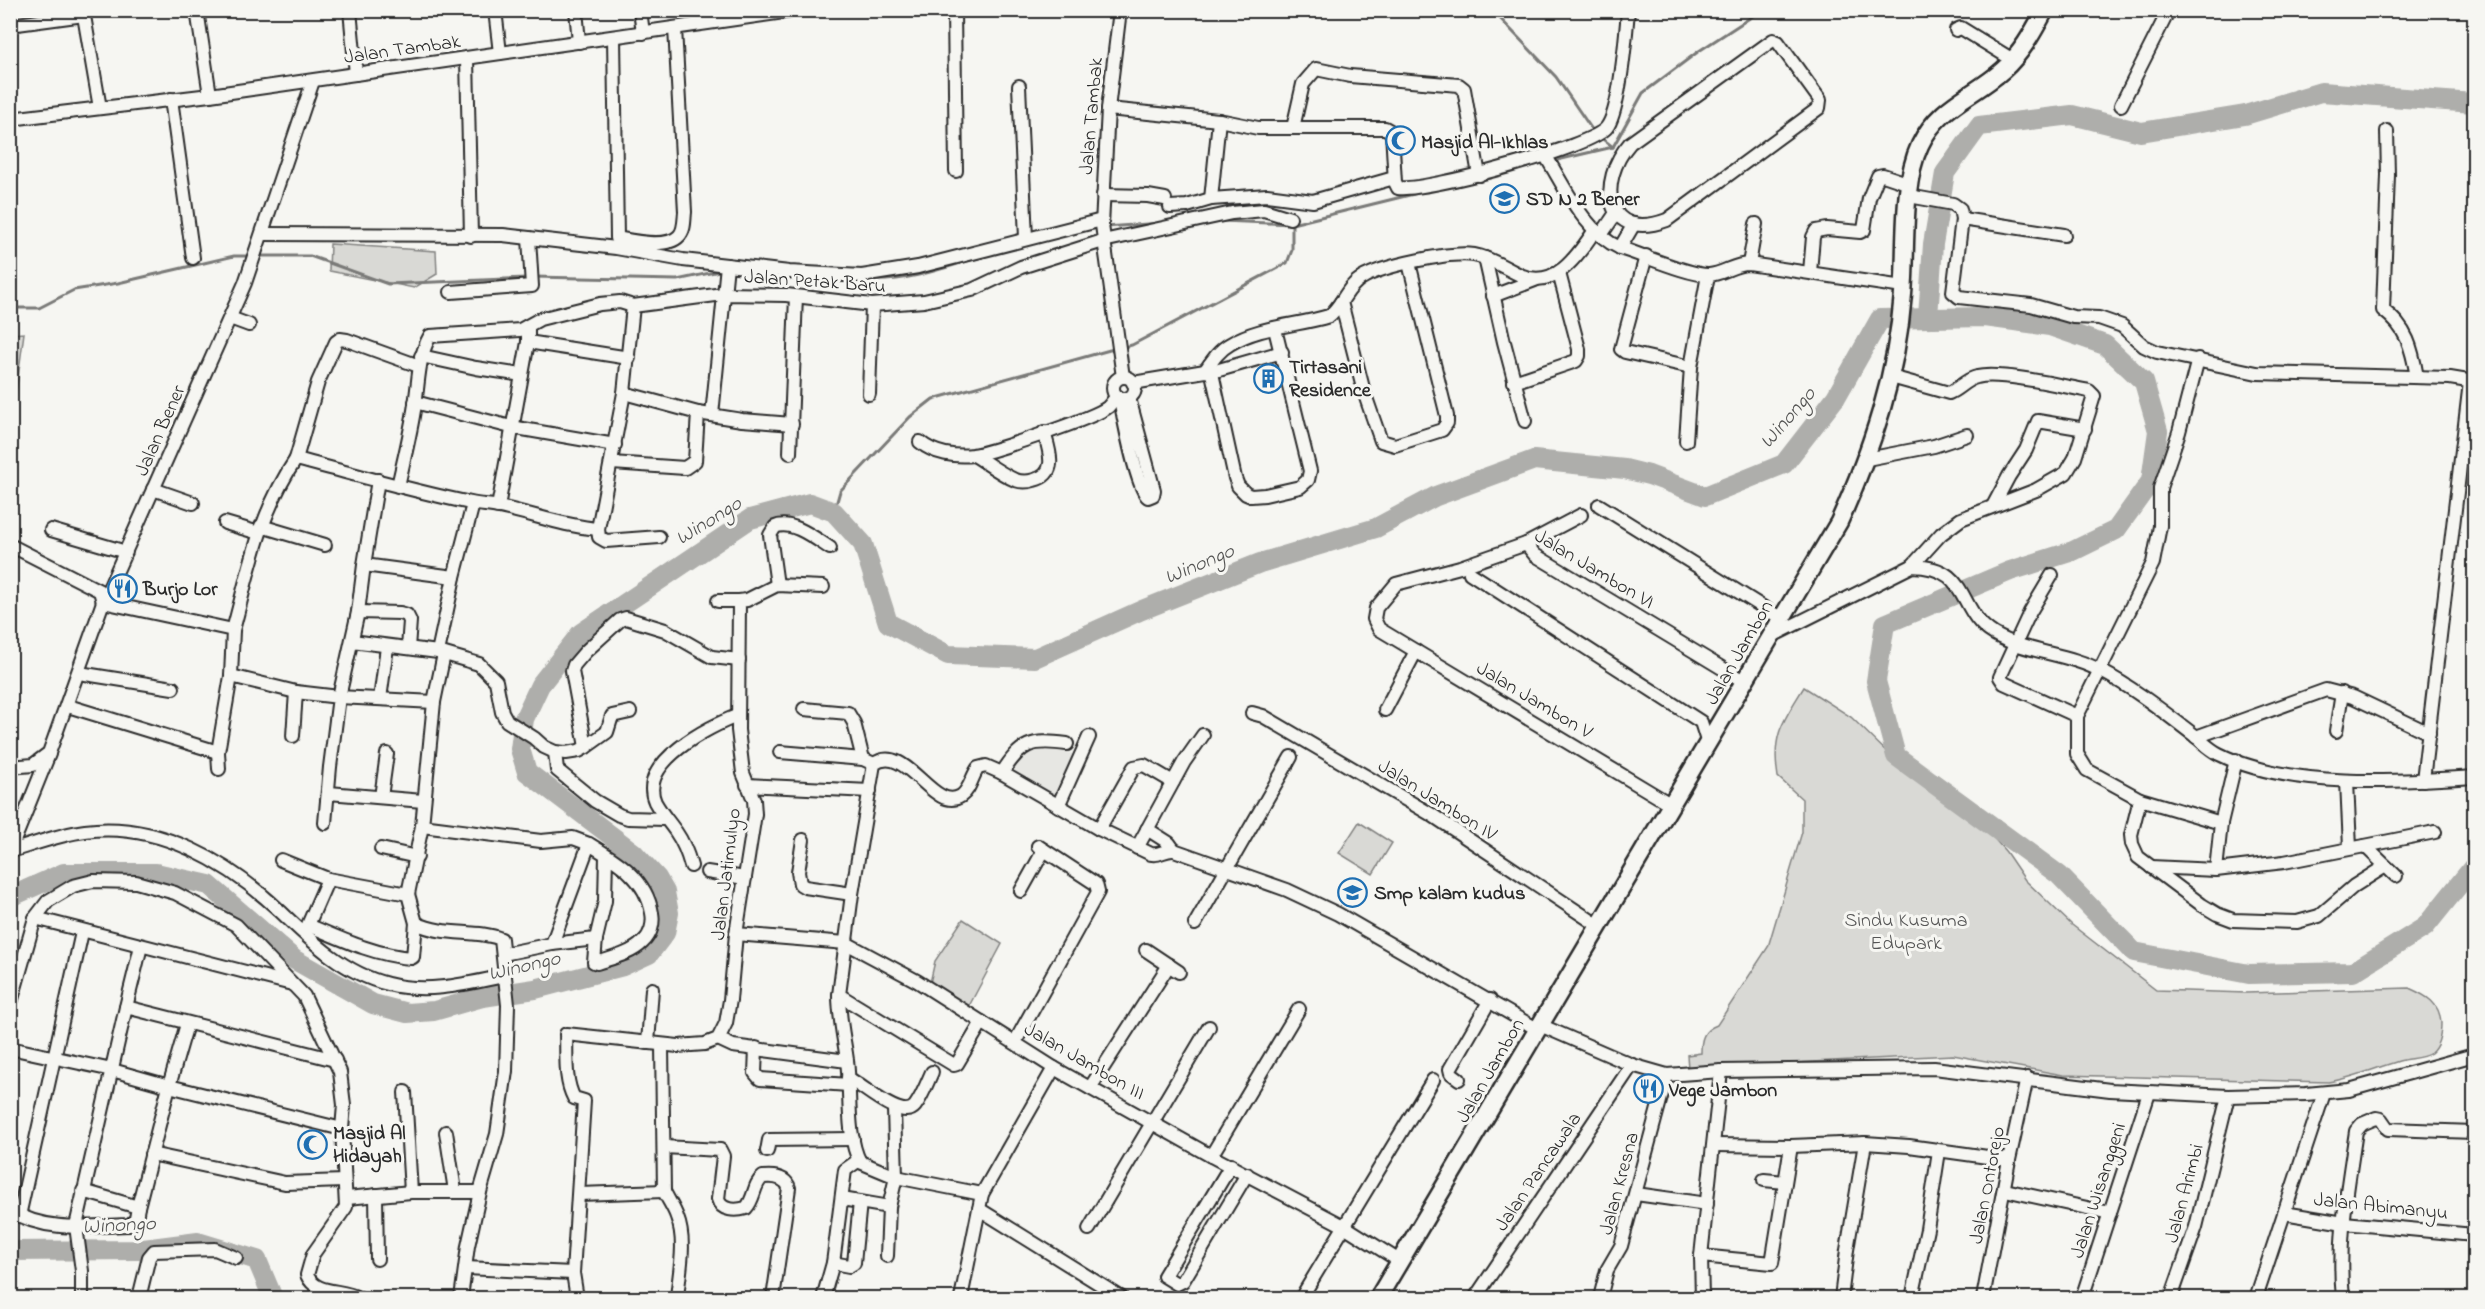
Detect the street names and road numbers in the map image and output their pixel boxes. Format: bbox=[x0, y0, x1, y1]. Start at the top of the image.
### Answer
street label: Jalan Tambak bbox=[342, 28, 463, 73]
street label: Jalan Tambak bbox=[1073, 56, 1112, 176]
street label: Jalan Petak Baru bbox=[743, 263, 887, 302]
street label: Jalan Bener bbox=[128, 380, 195, 481]
street label: Jalan Jambon VI bbox=[1528, 523, 1659, 617]
street label: Jalan Jambon bbox=[1698, 595, 1782, 711]
street label: Jalan Jambon V bbox=[1470, 655, 1598, 748]
street label: Jalan Jambon IV bbox=[1371, 753, 1502, 850]
street label: Jalan Jatimulyo bbox=[705, 807, 750, 942]
street label: Jalan Jambon bbox=[1449, 1013, 1533, 1129]
street label: Jalan Jambon III bbox=[1018, 1016, 1150, 1109]
street label: Jalan Pancawala bbox=[1488, 1107, 1590, 1238]
street label: Jalan Wisanggeni bbox=[2064, 1119, 2136, 1263]
street label: Jalan Ontorejo bbox=[1963, 1124, 2014, 1247]
street label: Jalan Kresna bbox=[1593, 1129, 1648, 1238]
street label: Jalan Arimbi bbox=[2158, 1141, 2213, 1246]
street label: Jalan Abimanyu bbox=[2312, 1186, 2449, 1229]

